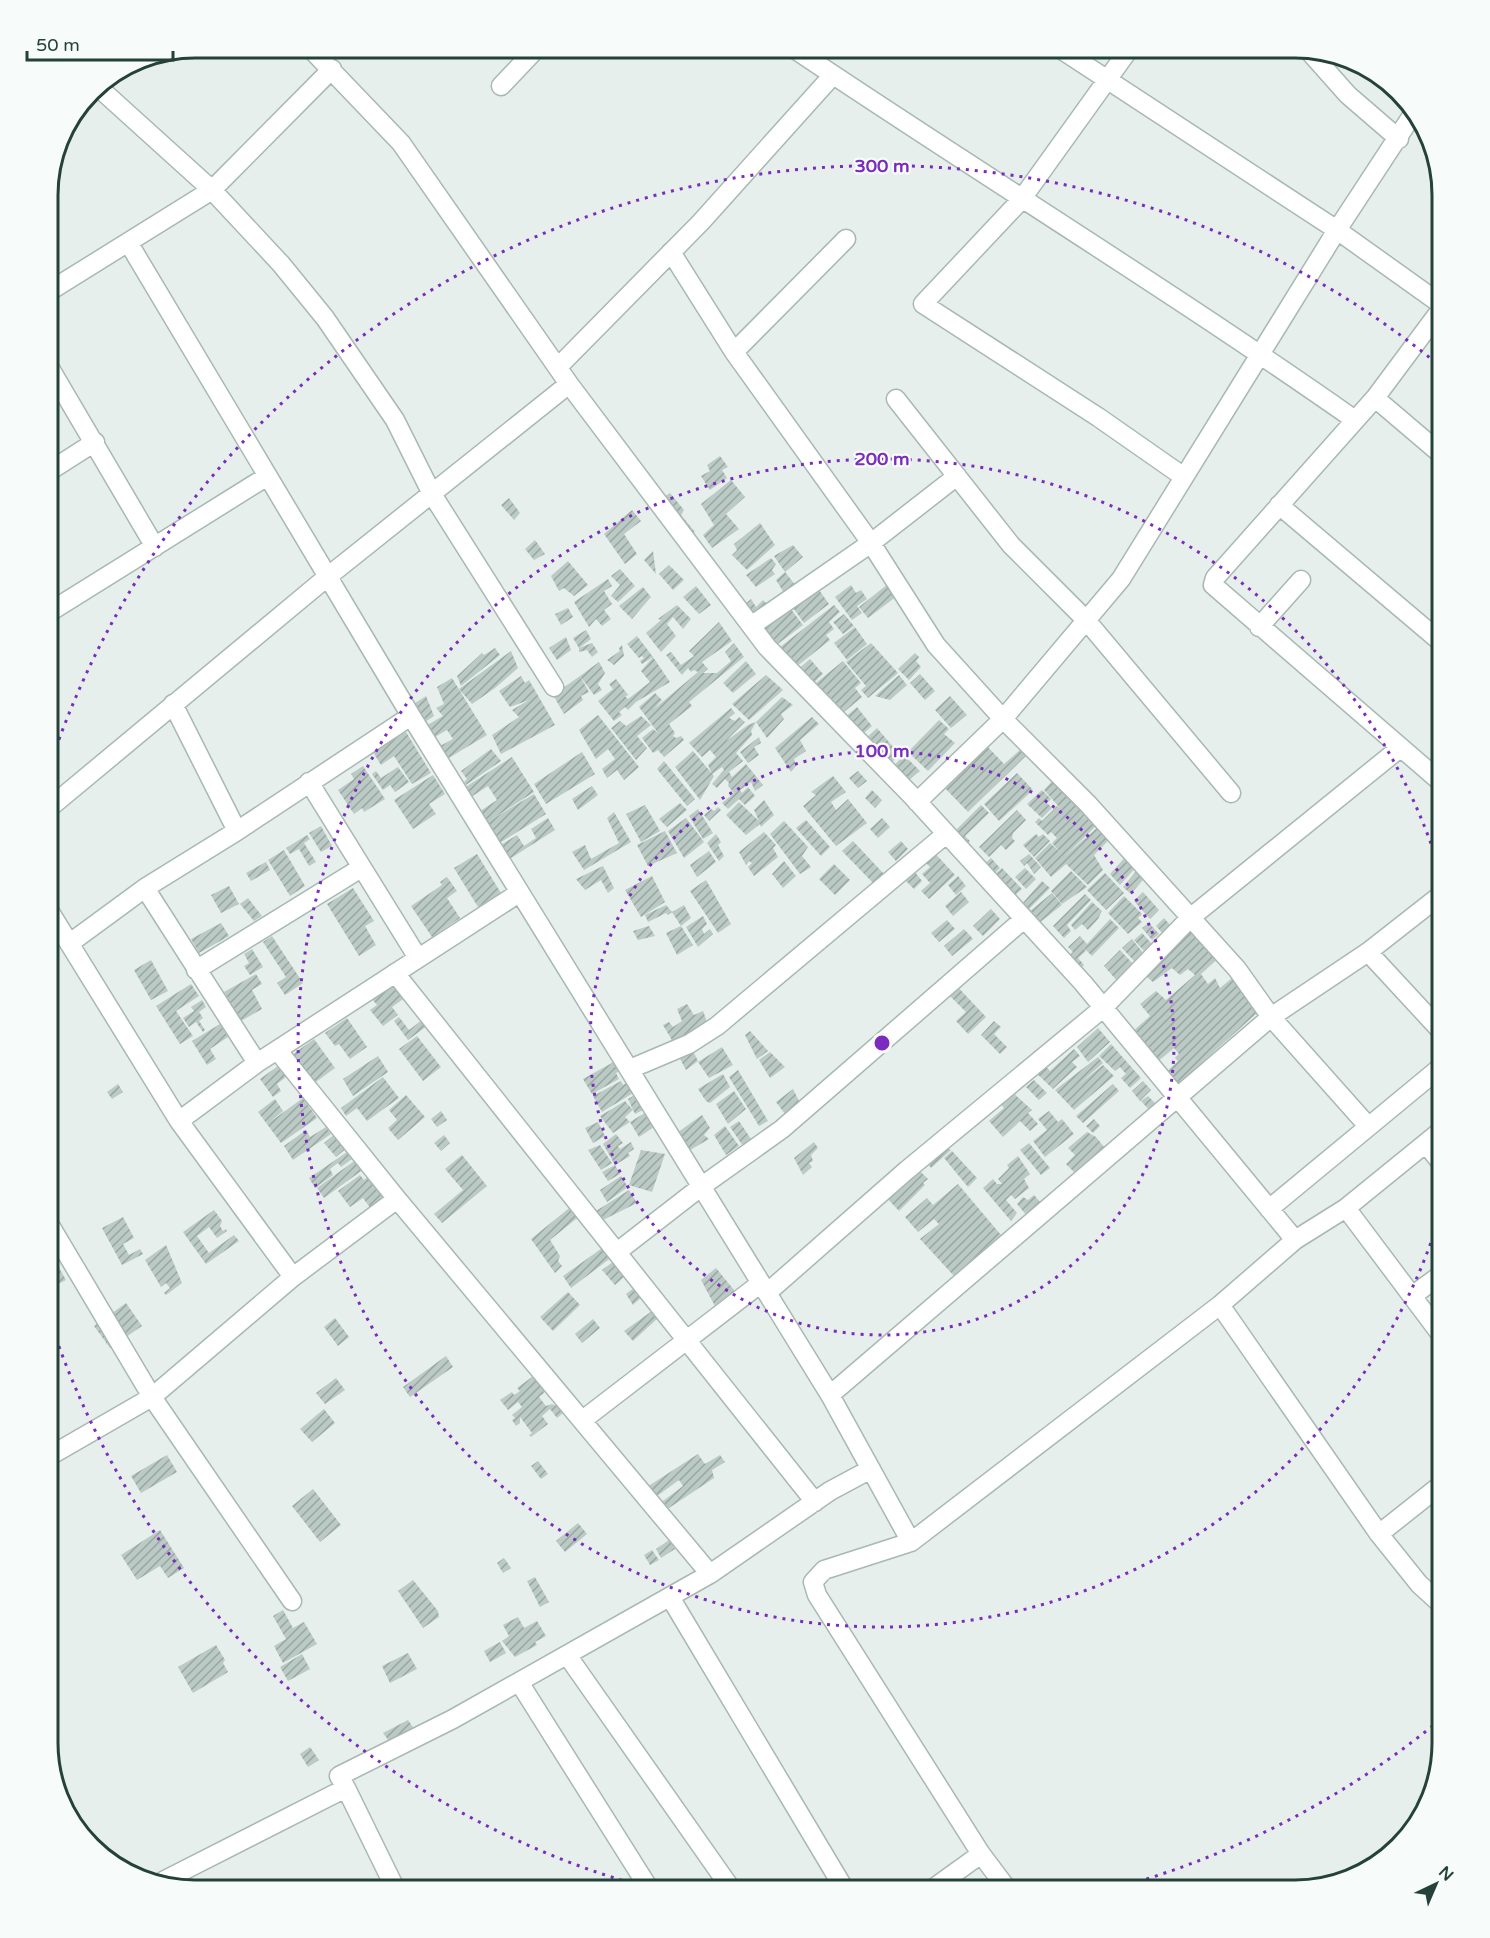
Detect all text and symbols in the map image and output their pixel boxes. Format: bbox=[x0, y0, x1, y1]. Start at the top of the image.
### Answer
scale bar bbox=[27, 24, 172, 62]
text: 50 m bbox=[36, 34, 80, 56]
text: 300 m bbox=[854, 155, 910, 177]
text: 200 m bbox=[854, 448, 910, 470]
text: 100 m bbox=[854, 740, 910, 762]
centre of rings bbox=[872, 1033, 892, 1053]
north arrow bbox=[1406, 1854, 1466, 1914]
text: N bbox=[1434, 1862, 1457, 1886]

